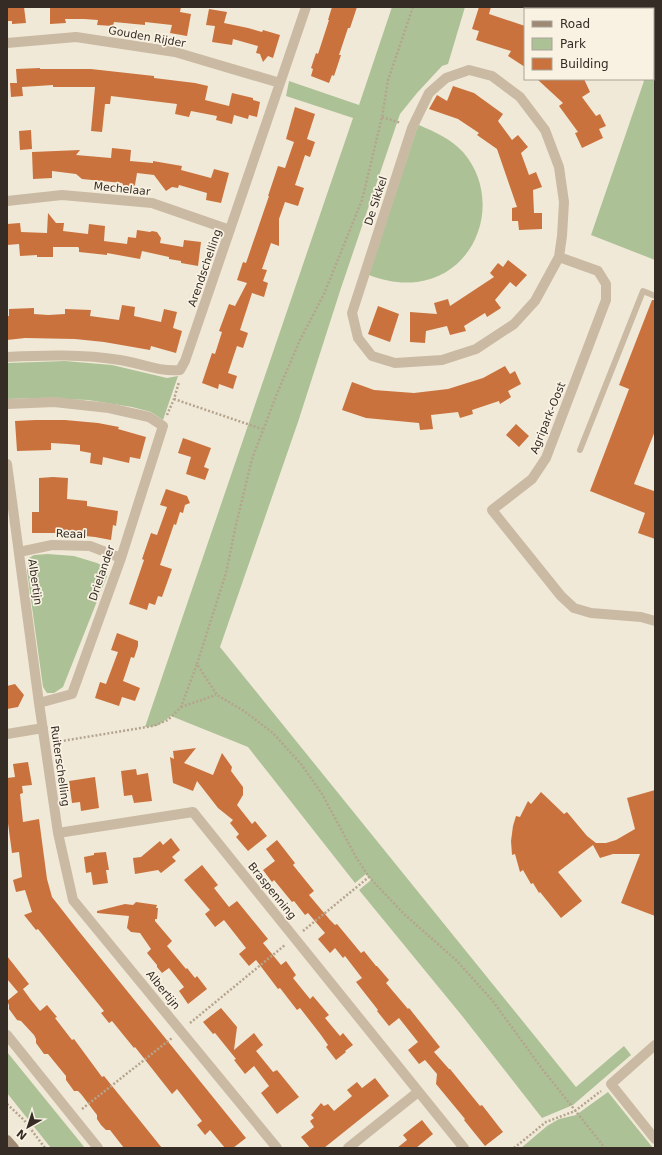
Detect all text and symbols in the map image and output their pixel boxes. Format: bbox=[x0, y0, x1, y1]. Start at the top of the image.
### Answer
legend bbox=[524, 8, 654, 80]
text: Road bbox=[560, 17, 590, 31]
street label: Gouden Rijder bbox=[107, 24, 187, 50]
text: Park bbox=[560, 37, 586, 51]
text: Building bbox=[560, 57, 609, 71]
street label: De Sikkel bbox=[362, 175, 390, 227]
street label: Mechelaar bbox=[93, 180, 152, 198]
street label: Arendschelling bbox=[186, 228, 224, 308]
street label: Agripark-Oost bbox=[528, 380, 569, 456]
street label: Reaal bbox=[56, 527, 86, 541]
street label: Drielander bbox=[86, 543, 118, 602]
street label: Albertijn bbox=[25, 558, 45, 606]
street label: Ruiterschelling bbox=[48, 725, 72, 807]
street label: Braspenning bbox=[245, 860, 299, 922]
street label: Albertijn bbox=[143, 968, 183, 1012]
north arrow bbox=[8, 1107, 48, 1147]
text: N bbox=[14, 1126, 30, 1142]

